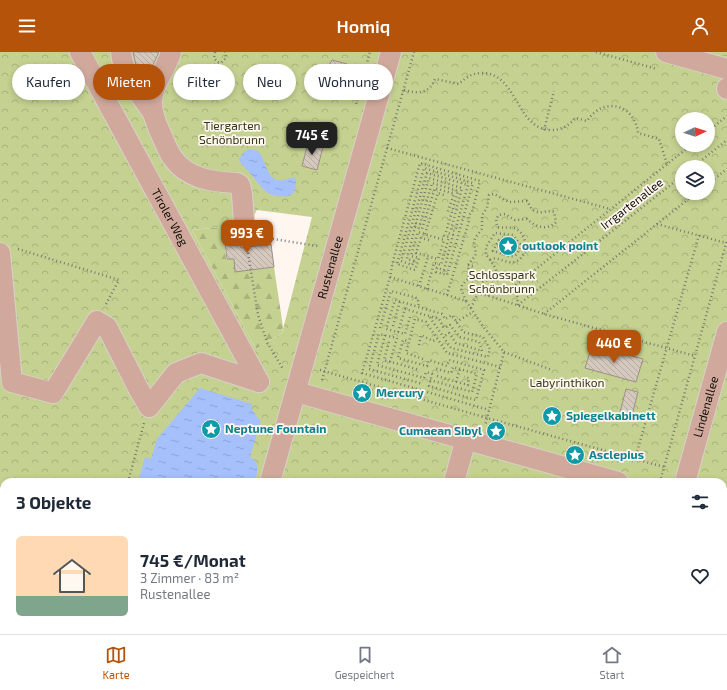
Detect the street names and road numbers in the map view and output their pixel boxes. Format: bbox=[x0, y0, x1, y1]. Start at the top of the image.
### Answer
street label: Irrgartenallee bbox=[597, 174, 665, 232]
street label: Tiroler Weg bbox=[149, 186, 192, 248]
street label: Rustenallee bbox=[314, 234, 345, 300]
street label: Lindenallee bbox=[690, 374, 720, 439]

